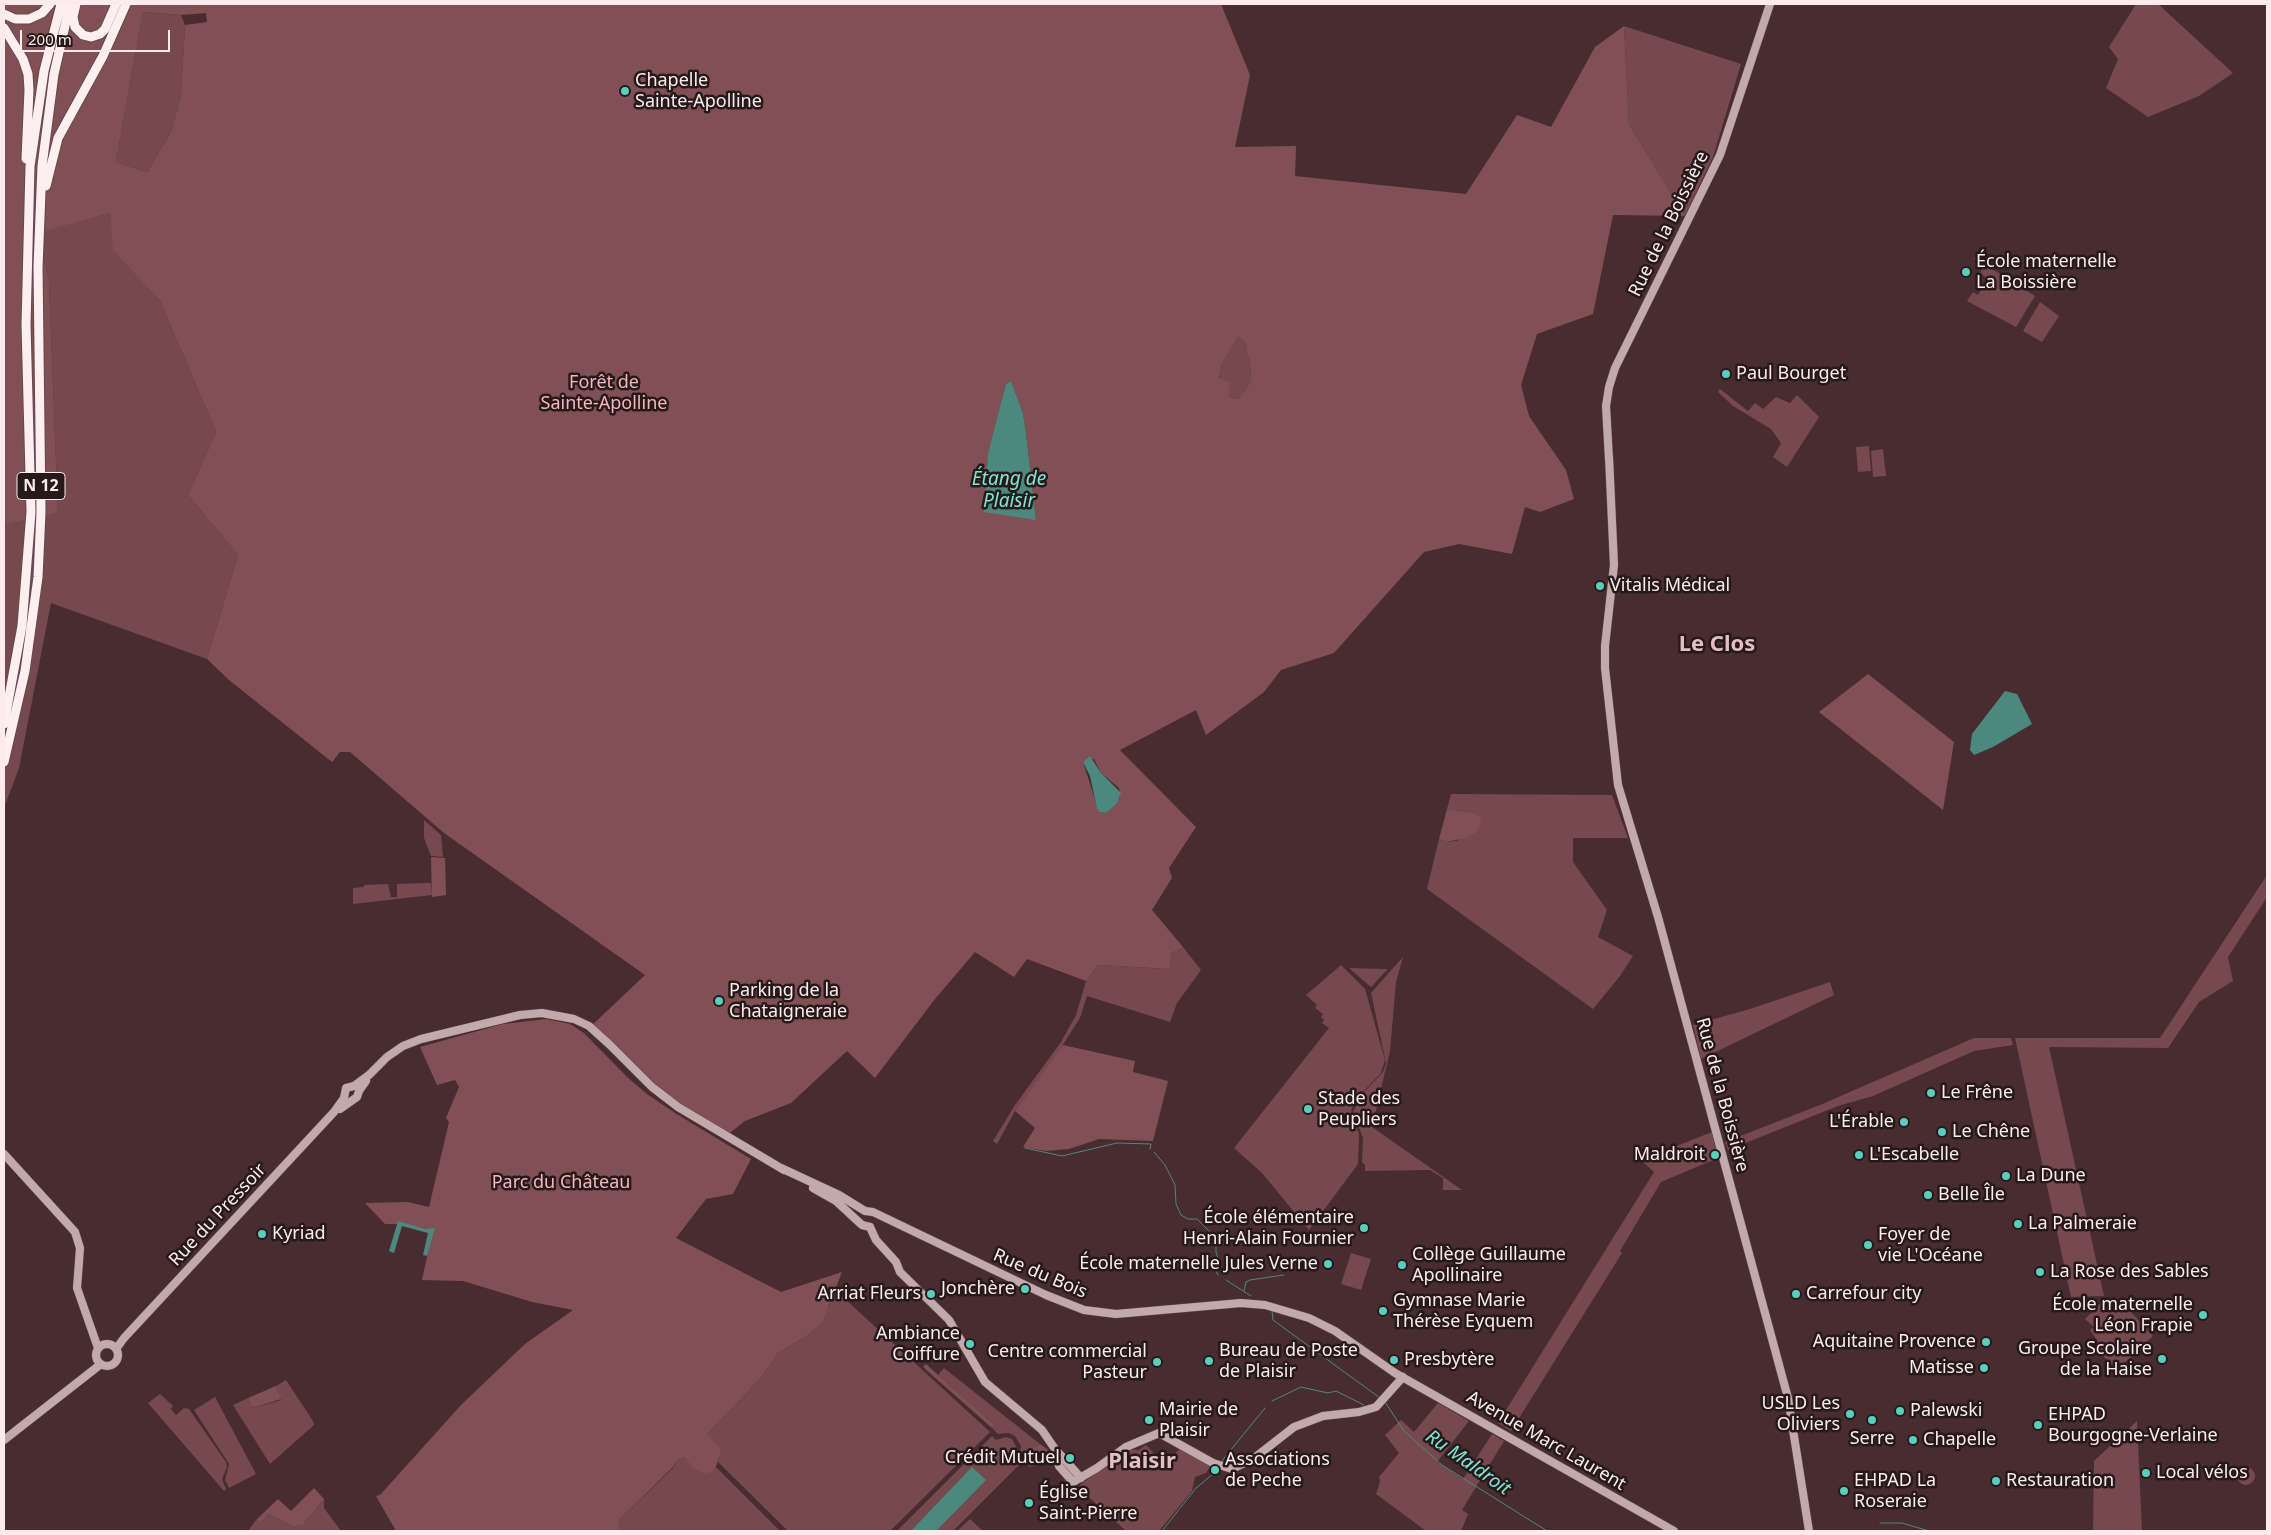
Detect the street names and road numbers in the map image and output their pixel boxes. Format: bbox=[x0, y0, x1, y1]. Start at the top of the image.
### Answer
street label: Rue de la Boissière bbox=[1624, 148, 1714, 300]
road number: N 12 bbox=[17, 472, 65, 500]
street label: Rue de la Boissière bbox=[1691, 1015, 1753, 1175]
street label: Rue du Pressoir bbox=[165, 1159, 271, 1271]
street label: Rue du Bois bbox=[990, 1245, 1090, 1303]
street label: Avenue Marc Laurent bbox=[1463, 1387, 1629, 1495]

